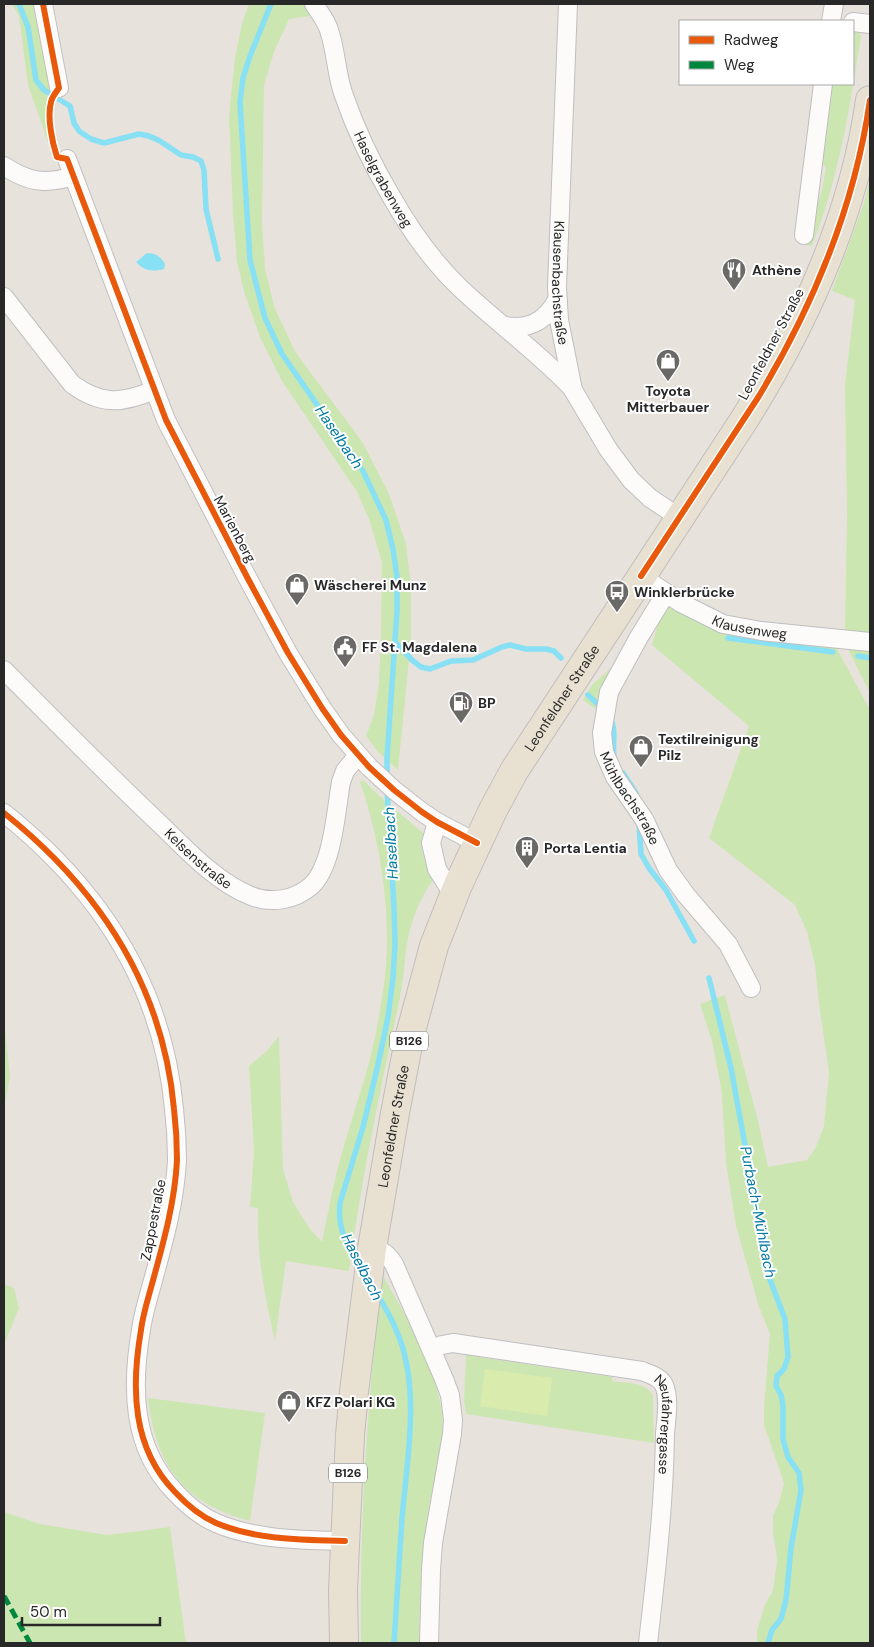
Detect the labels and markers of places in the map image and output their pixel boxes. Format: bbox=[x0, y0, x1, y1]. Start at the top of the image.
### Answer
restaurant icon: Athène bbox=[721, 257, 747, 291]
place label: Athène bbox=[752, 261, 801, 279]
shop icon: Toyota Mitterbauer bbox=[655, 348, 681, 382]
place label: Toyota Mitterbauer bbox=[627, 382, 710, 416]
shop icon: Wäscherei Munz bbox=[284, 572, 310, 606]
place label: Wäscherei Munz bbox=[314, 576, 426, 594]
bus stop icon: Winklerbrücke bbox=[604, 579, 630, 613]
place label: Winklerbrücke bbox=[634, 583, 735, 601]
public building icon: FF St. Magdalena bbox=[332, 634, 358, 668]
place label: FF St. Magdalena bbox=[362, 638, 477, 656]
fuel station icon: BP bbox=[448, 690, 474, 724]
place label: BP bbox=[478, 694, 496, 712]
place label: Textilreinigung Pilz bbox=[658, 730, 759, 764]
shop icon: Textilreinigung Pilz bbox=[628, 734, 654, 768]
building icon: Porta Lentia bbox=[514, 835, 540, 869]
place label: Porta Lentia bbox=[544, 839, 627, 857]
shop icon: KFZ Polari KG bbox=[276, 1389, 302, 1423]
place label: KFZ Polari KG bbox=[306, 1393, 395, 1411]

